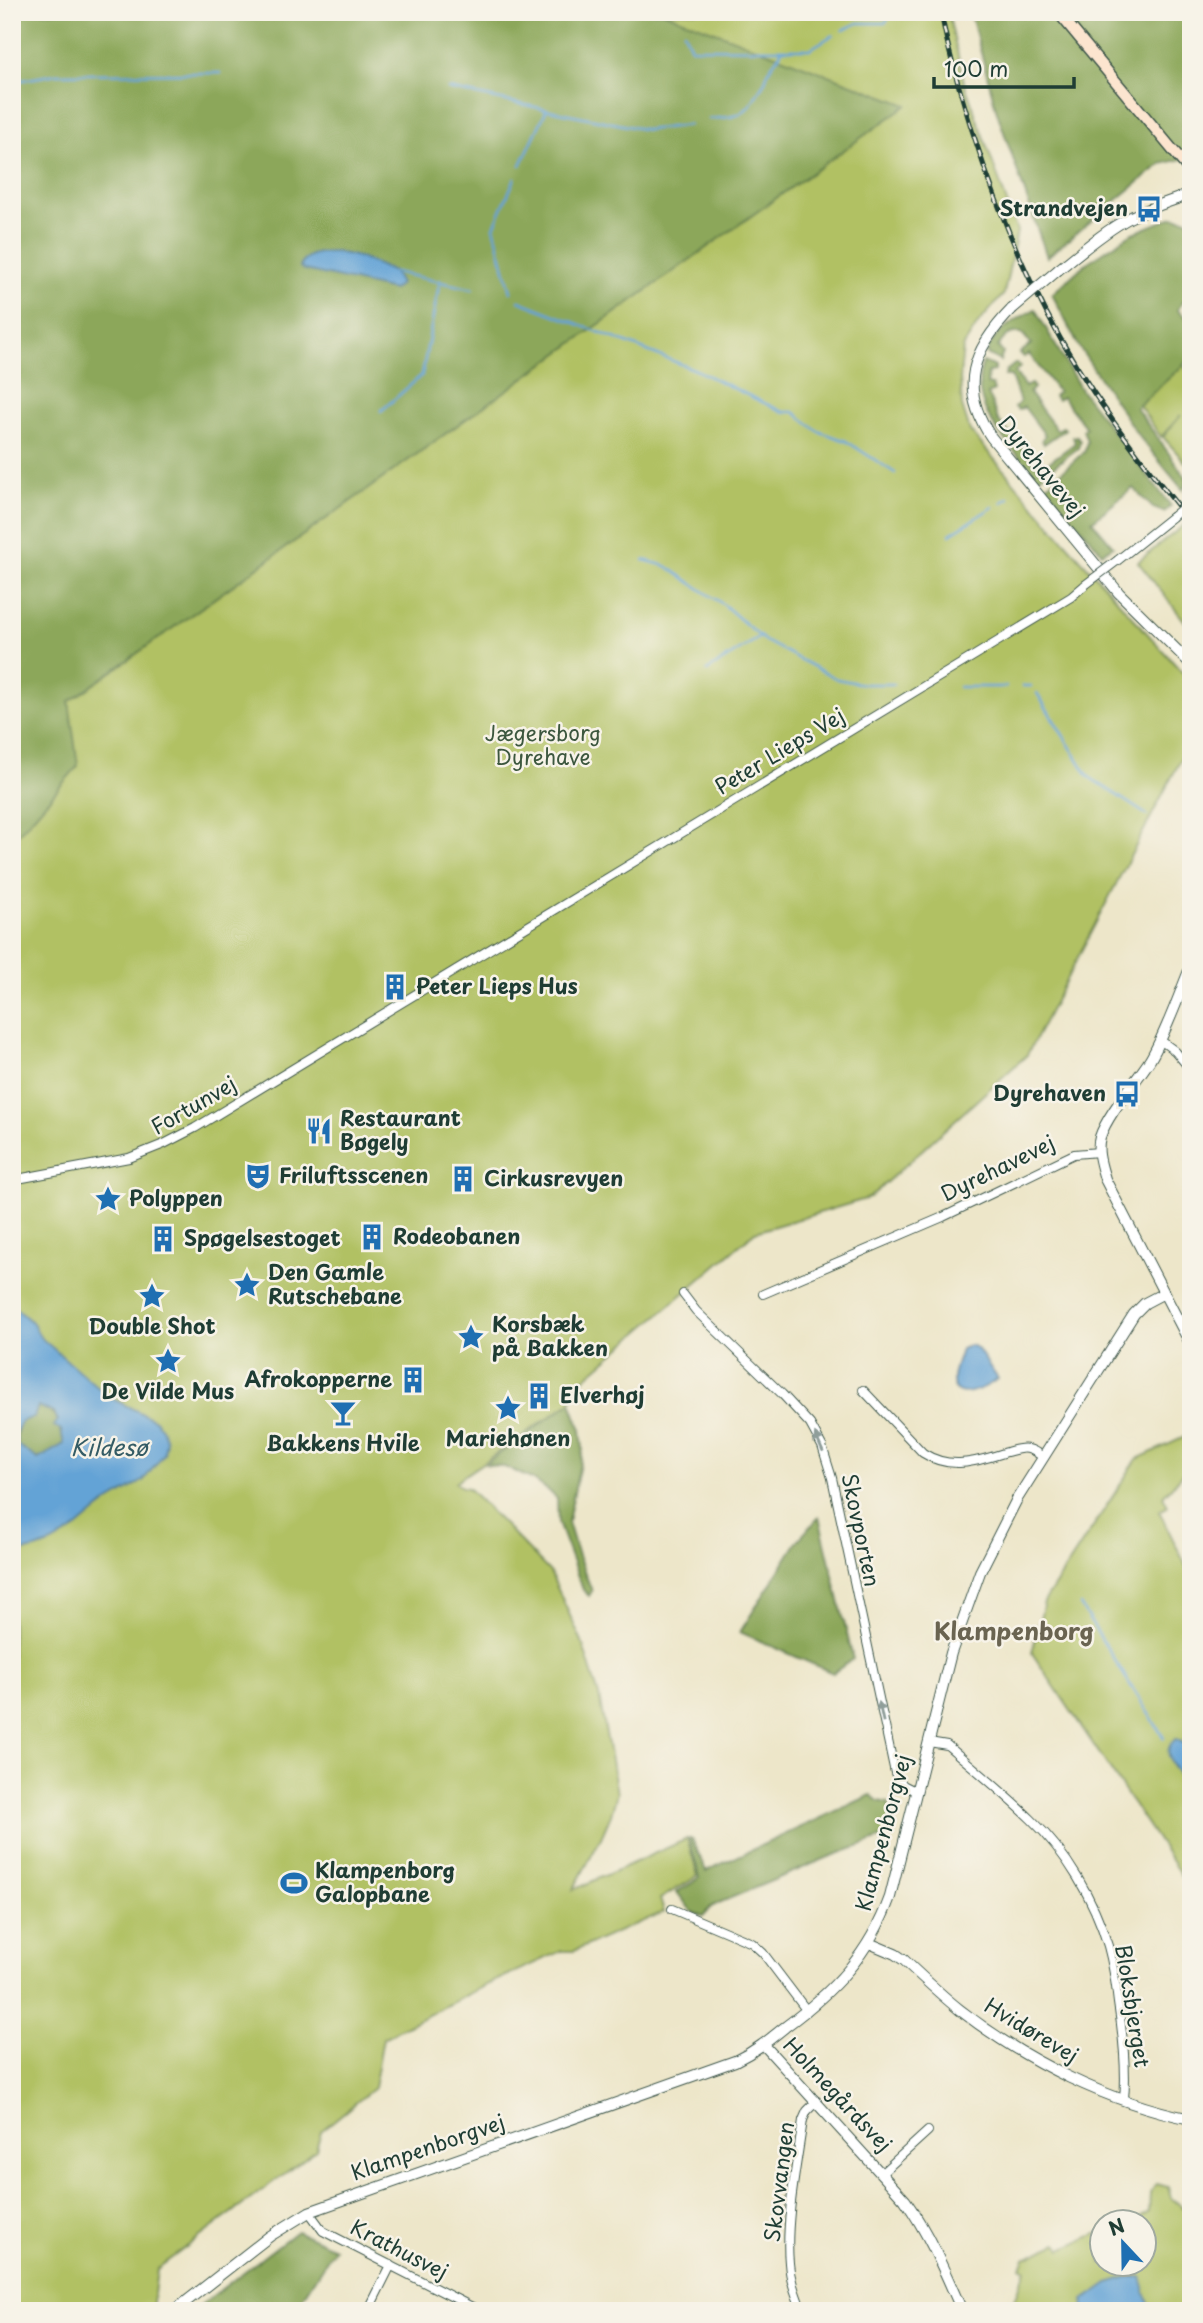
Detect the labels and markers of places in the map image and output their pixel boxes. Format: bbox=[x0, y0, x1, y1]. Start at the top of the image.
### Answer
place label: Strandvejen bbox=[1000, 191, 1128, 223]
bus stop icon: Strandvejen bbox=[1134, 194, 1164, 224]
place label: Peter Lieps Hus bbox=[416, 969, 578, 1001]
building icon: Peter Lieps Hus bbox=[380, 972, 410, 1002]
place label: Dyrehaven bbox=[993, 1076, 1106, 1108]
bus stop icon: Dyrehaven bbox=[1112, 1079, 1142, 1109]
place label: Restaurant Bøgely bbox=[340, 1101, 461, 1157]
restaurant icon: Restaurant Bøgely bbox=[304, 1116, 334, 1146]
place label: Friluftsscenen bbox=[279, 1158, 428, 1190]
theatre icon: Friluftsscenen bbox=[243, 1161, 273, 1191]
place label: Cirkusrevyen bbox=[484, 1161, 623, 1193]
building icon: Cirkusrevyen bbox=[448, 1164, 478, 1194]
place label: Polyppen bbox=[129, 1181, 223, 1213]
place icon: Polyppen bbox=[93, 1184, 123, 1214]
place label: Rodeobanen bbox=[393, 1219, 520, 1251]
place label: Spøgelsestoget bbox=[184, 1221, 341, 1253]
building icon: Rodeobanen bbox=[357, 1222, 387, 1252]
building icon: Spøgelsestoget bbox=[148, 1224, 178, 1254]
place label: Den Gamle Rutschebane bbox=[268, 1255, 402, 1311]
place icon: Den Gamle Rutschebane bbox=[232, 1270, 262, 1300]
place icon: Double Shot bbox=[137, 1281, 167, 1311]
place label: Korsbæk på Bakken bbox=[492, 1307, 608, 1363]
place label: Double Shot bbox=[88, 1309, 216, 1341]
place icon: Korsbæk på Bakken bbox=[456, 1322, 486, 1352]
place icon: De Vilde Mus bbox=[153, 1346, 183, 1376]
place label: Afrokopperne bbox=[244, 1362, 392, 1394]
building icon: Afrokopperne bbox=[398, 1365, 428, 1395]
place label: De Vilde Mus bbox=[102, 1374, 234, 1406]
place label: Elverhøj bbox=[560, 1378, 645, 1410]
building icon: Elverhøj bbox=[524, 1381, 554, 1411]
place icon: Mariehønen bbox=[493, 1393, 523, 1423]
bar icon: Bakkens Hvile bbox=[328, 1398, 358, 1428]
place label: Mariehønen bbox=[446, 1421, 570, 1453]
place label: Bakkens Hvile bbox=[266, 1426, 420, 1458]
place label: Klampenborg Galopbane bbox=[315, 1853, 455, 1909]
sports icon: Klampenborg Galopbane bbox=[279, 1868, 309, 1898]

